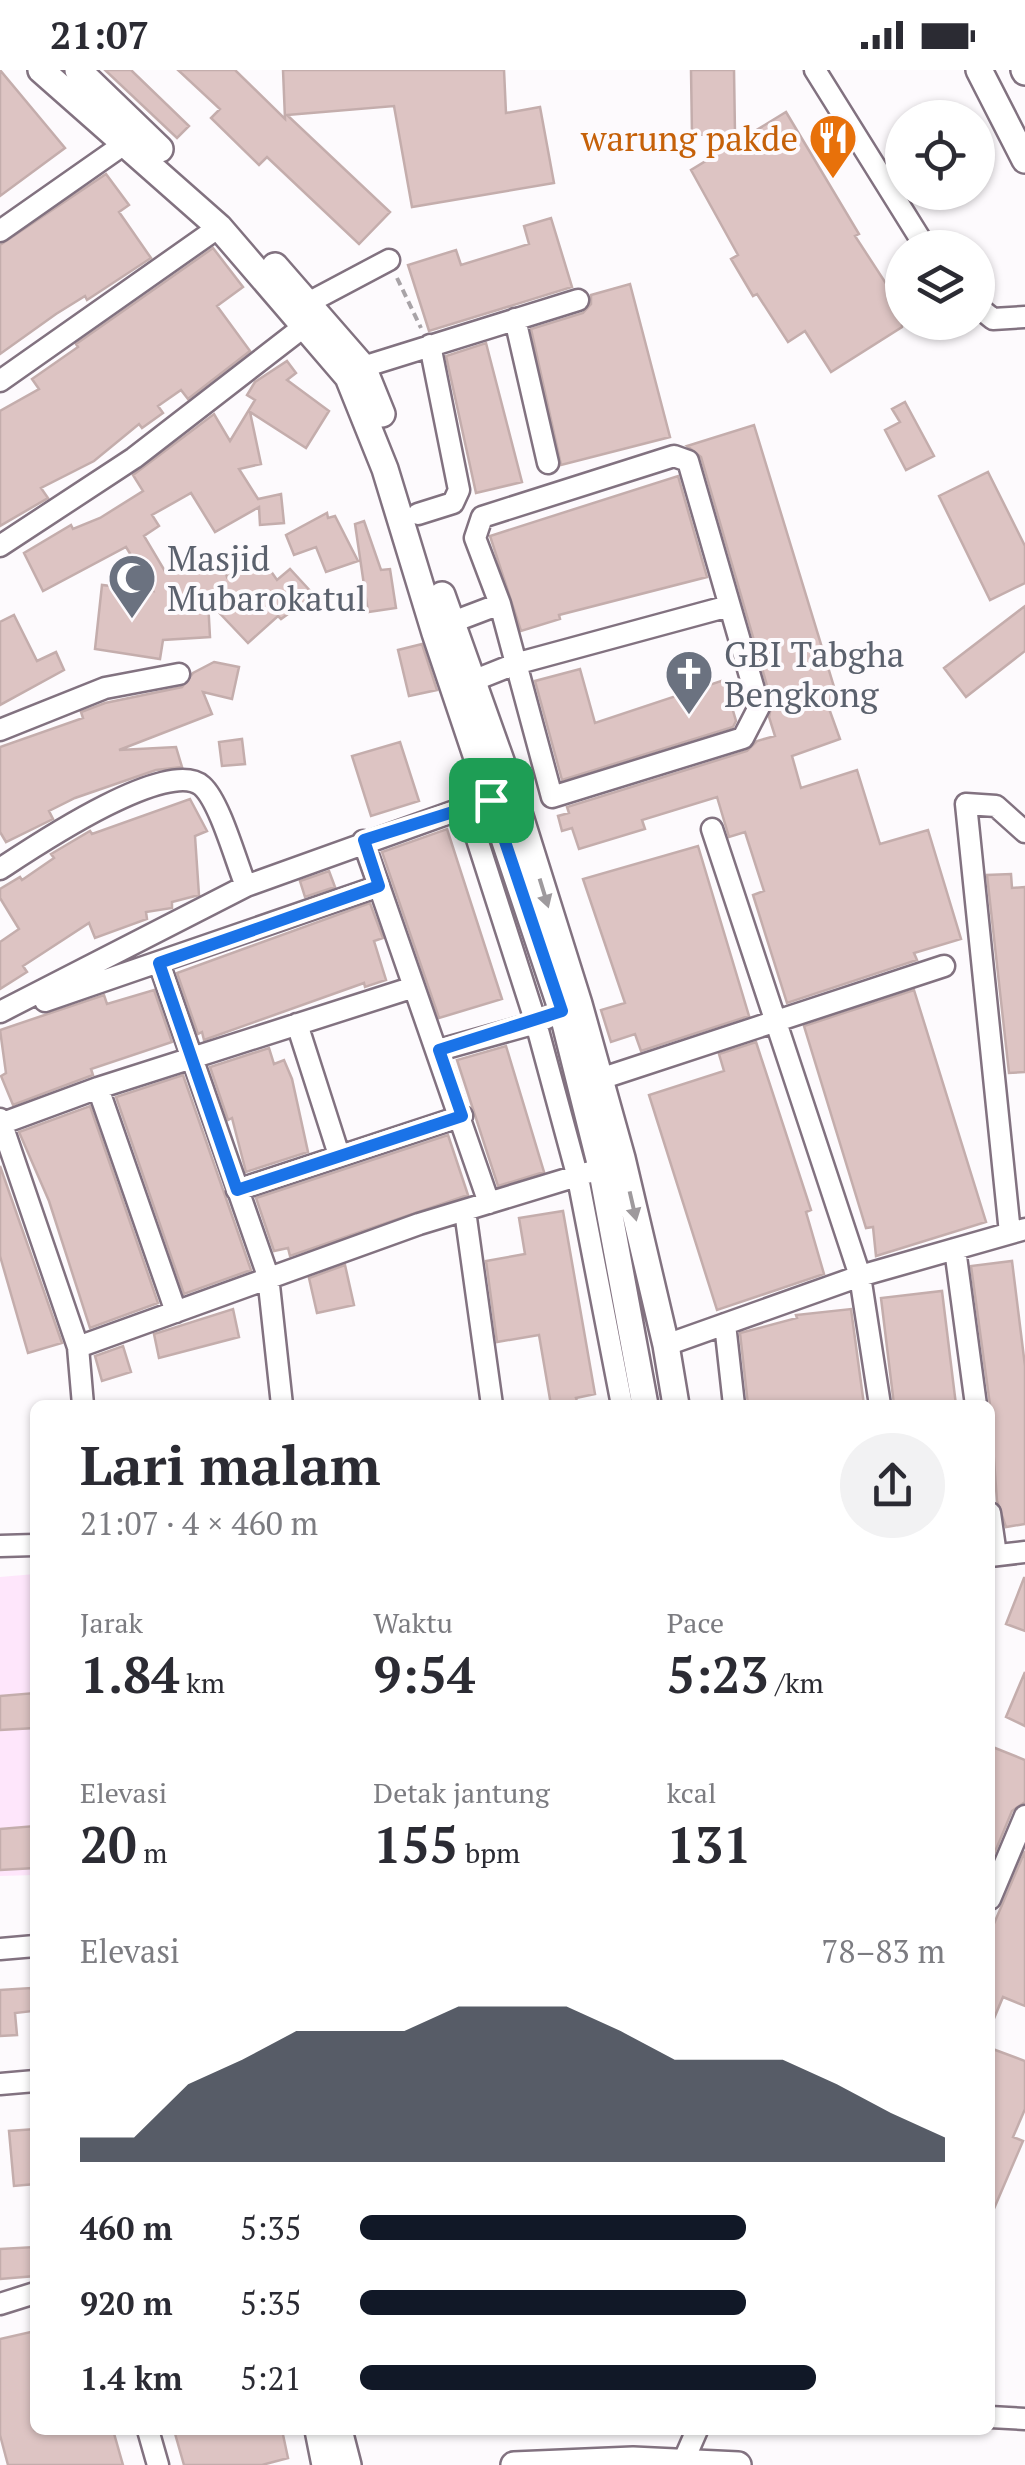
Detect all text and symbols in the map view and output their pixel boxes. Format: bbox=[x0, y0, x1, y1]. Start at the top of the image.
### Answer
text: 21:07 bbox=[50, 10, 149, 60]
map controls bbox=[885, 100, 995, 340]
button: locate bbox=[885, 100, 995, 210]
restaurant icon: warung pakde bbox=[807, 112, 859, 180]
place label: warung pakde bbox=[580, 115, 798, 161]
button: layers bbox=[885, 230, 995, 340]
place label: Masjid Mubarokatul bbox=[167, 535, 366, 621]
mosque icon: Masjid Mubarokatul bbox=[106, 552, 158, 620]
place label: GBI Tabgha Bengkong bbox=[724, 631, 904, 717]
church icon: GBI Tabgha Bengkong bbox=[663, 648, 715, 716]
pin bbox=[449, 758, 534, 843]
icon: arrive bbox=[464, 773, 519, 828]
one-way arrow bbox=[538, 879, 553, 909]
one-way arrow bbox=[626, 1191, 641, 1222]
text: Lari malam bbox=[80, 1428, 381, 1501]
button: share bbox=[840, 1433, 945, 1538]
text: 21:07 · 4 × 460 m bbox=[80, 1502, 318, 1544]
text: Jarak bbox=[80, 1604, 143, 1641]
text: Waktu bbox=[373, 1604, 453, 1641]
text: Pace bbox=[667, 1604, 724, 1641]
text: 1.84 bbox=[80, 1641, 180, 1707]
text: 9:54 bbox=[373, 1641, 475, 1707]
text: 5:23 bbox=[667, 1641, 769, 1707]
text: km bbox=[180, 1664, 225, 1701]
text: /km bbox=[769, 1664, 824, 1701]
text: Elevasi bbox=[80, 1774, 167, 1811]
text: Detak jantung bbox=[373, 1774, 550, 1811]
text: kcal bbox=[667, 1774, 716, 1811]
text: 20 bbox=[80, 1811, 137, 1877]
text: 155 bbox=[373, 1811, 458, 1877]
text: 131 bbox=[667, 1811, 751, 1877]
text: m bbox=[137, 1834, 167, 1871]
text: bpm bbox=[458, 1834, 520, 1871]
text: Elevasi bbox=[80, 1930, 180, 1972]
text: 78–83 m bbox=[821, 1930, 945, 1972]
text: 460 m bbox=[80, 2207, 172, 2249]
text: 5:35 bbox=[240, 2207, 302, 2249]
text: 920 m bbox=[80, 2282, 172, 2324]
text: 5:35 bbox=[240, 2282, 302, 2324]
text: 1.4 km bbox=[80, 2357, 183, 2399]
text: 5:21 bbox=[240, 2357, 302, 2399]

